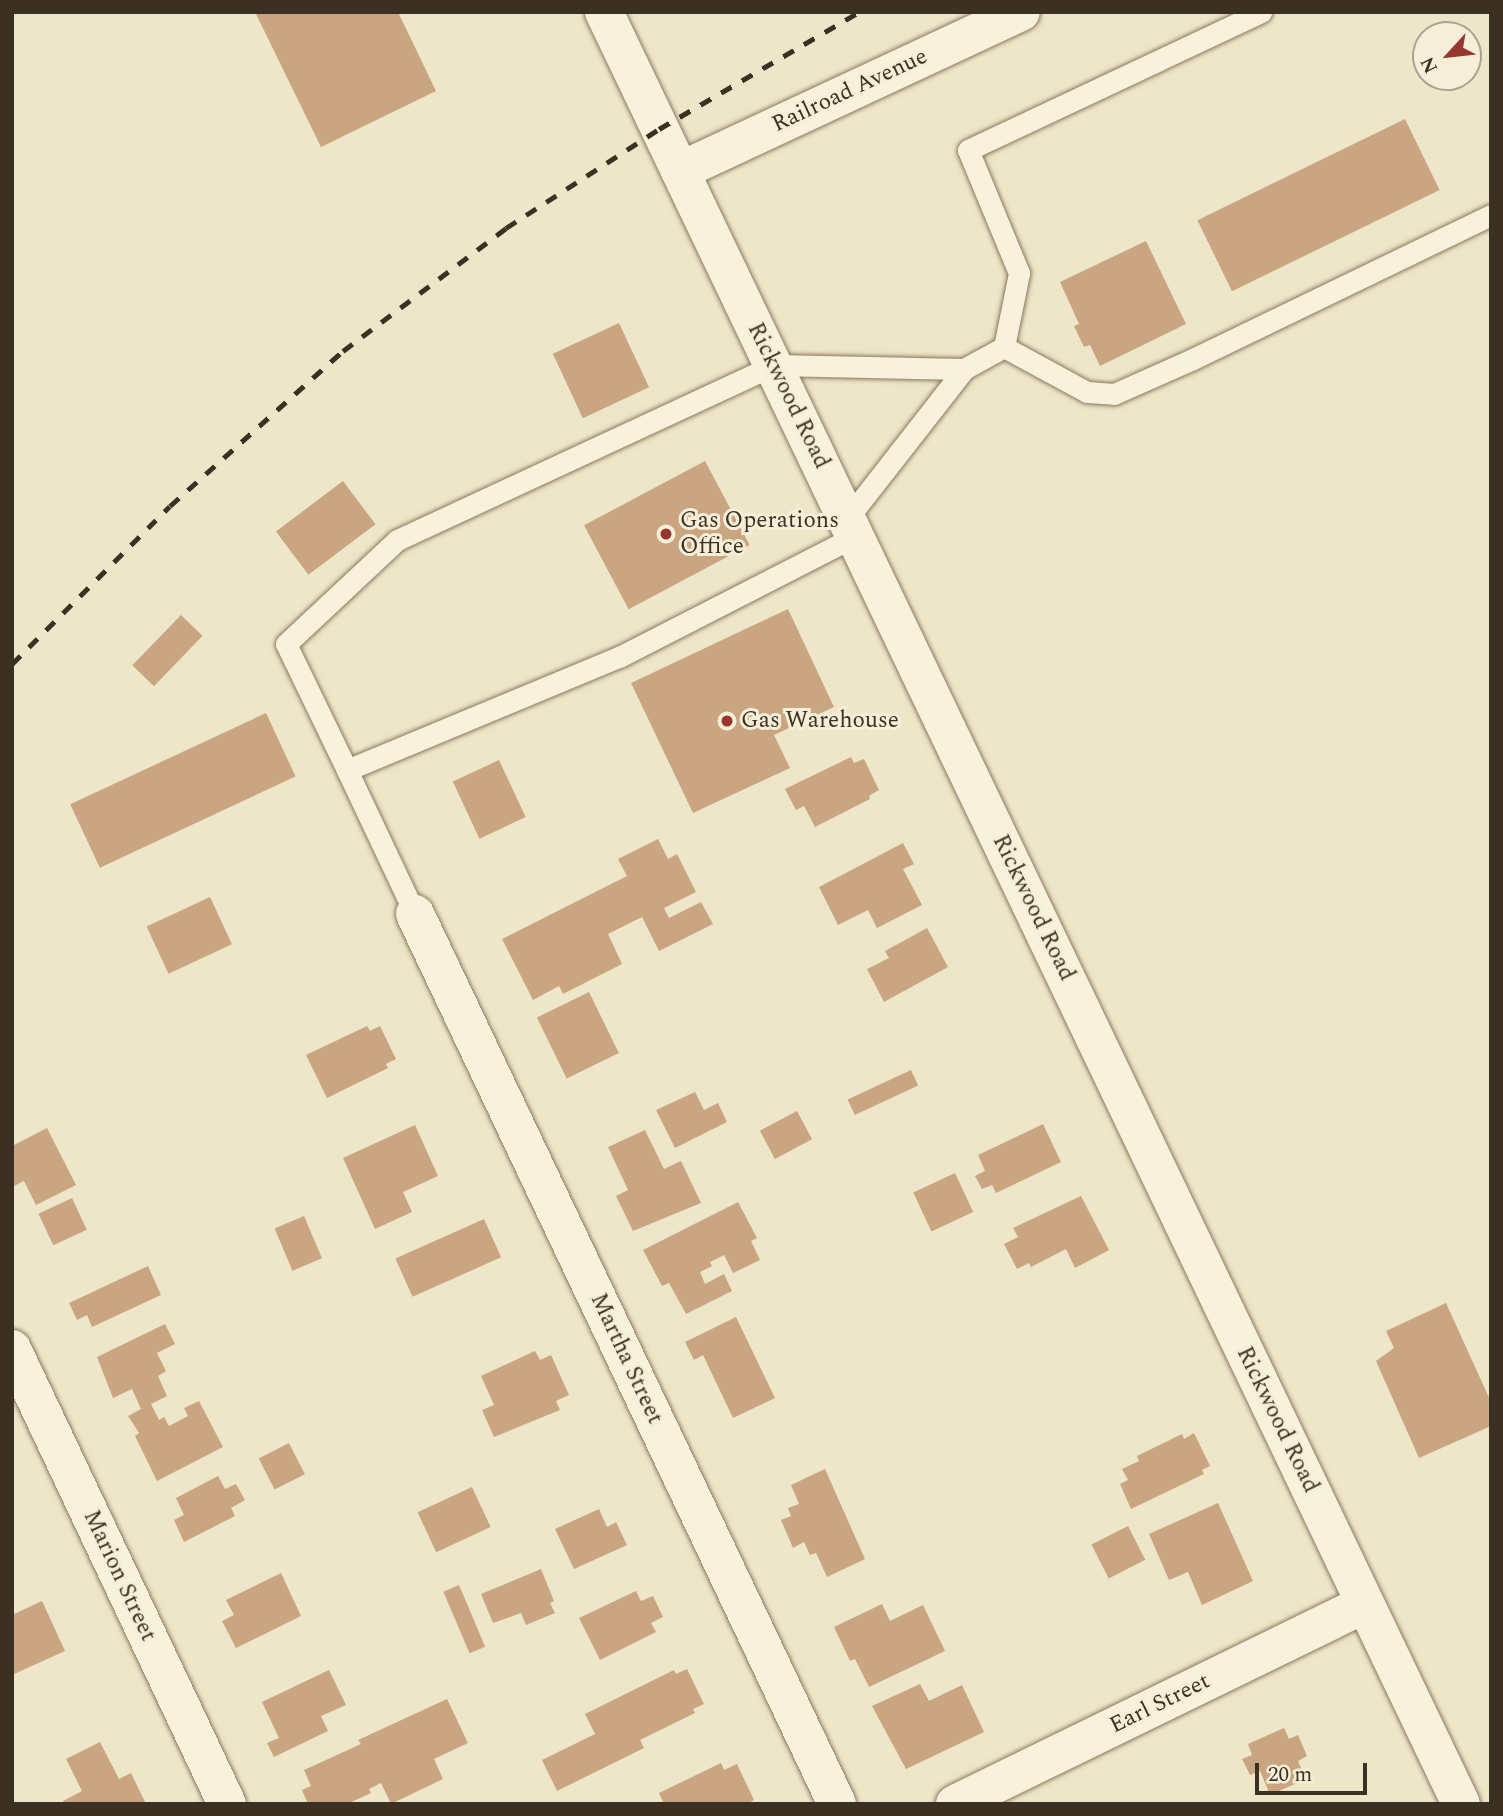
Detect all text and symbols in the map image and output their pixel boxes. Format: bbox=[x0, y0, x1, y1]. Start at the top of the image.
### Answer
north arrow bbox=[1412, 21, 1482, 91]
street label: Railroad Avenue bbox=[768, 43, 932, 139]
text: N bbox=[1413, 51, 1446, 78]
street label: Rickwood Road bbox=[741, 318, 835, 474]
place label: Gas Operations Office bbox=[680, 507, 839, 561]
marker: Gas Operations Office bbox=[658, 526, 674, 542]
place label: Gas Warehouse bbox=[741, 707, 899, 735]
marker: Gas Warehouse bbox=[719, 713, 735, 729]
street label: Rickwood Road bbox=[986, 830, 1080, 986]
street label: Martha Street bbox=[584, 1289, 668, 1429]
street label: Rickwood Road bbox=[1230, 1342, 1324, 1498]
street label: Marion Street bbox=[77, 1506, 161, 1646]
street label: Earl Street bbox=[1105, 1668, 1215, 1740]
scale bar bbox=[1258, 1750, 1370, 1794]
text: 20 m bbox=[1268, 1759, 1312, 1791]

